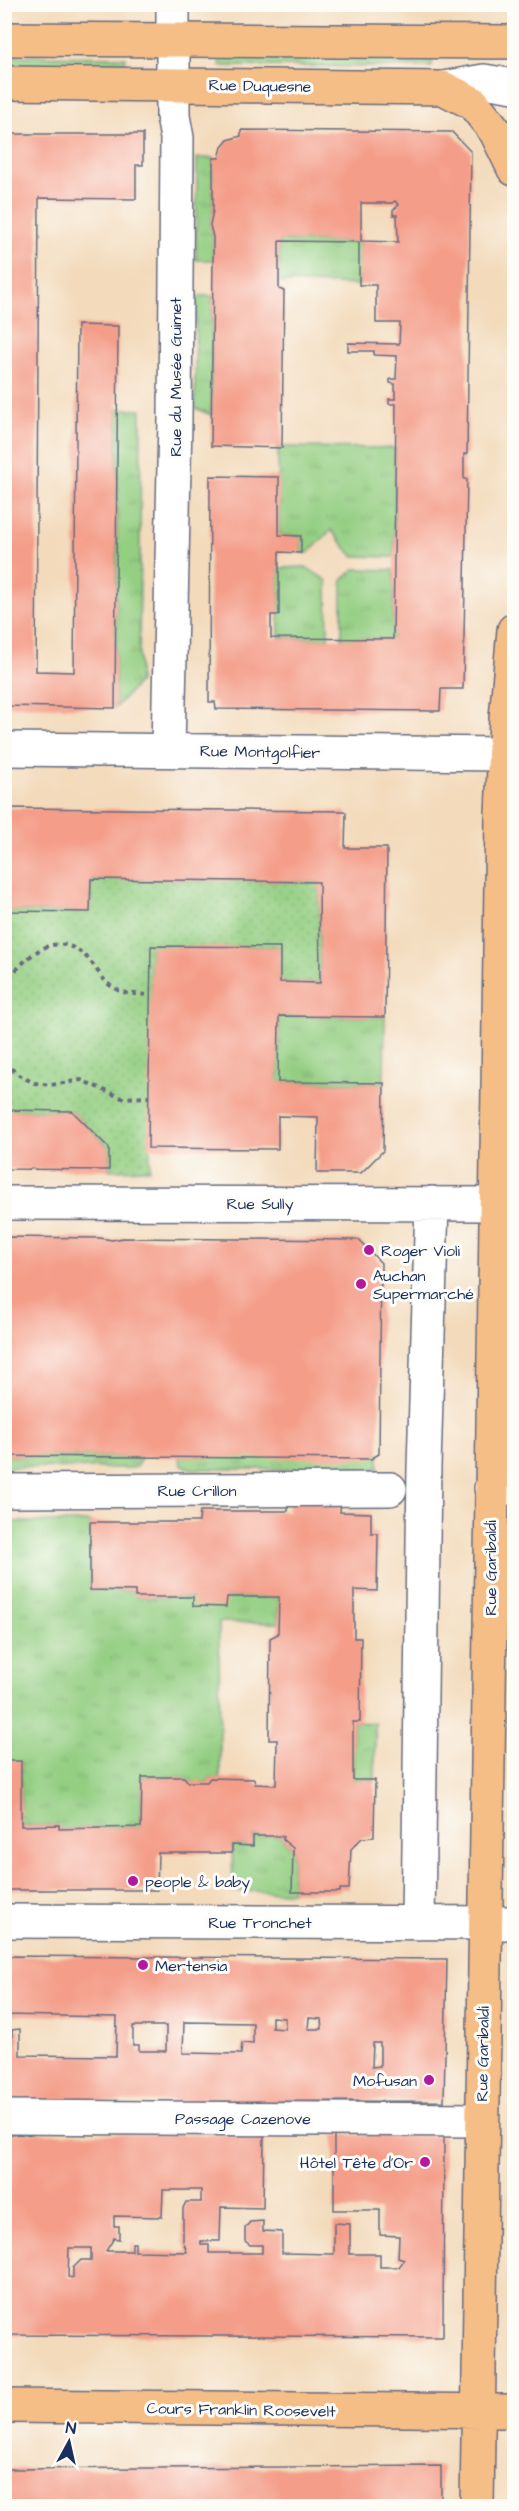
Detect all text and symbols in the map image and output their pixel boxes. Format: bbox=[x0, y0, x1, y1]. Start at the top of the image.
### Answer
street label: Rue Duquesne bbox=[208, 74, 312, 98]
street label: Rue du Musée Guimet bbox=[165, 297, 187, 457]
street label: Rue Montgolfier bbox=[200, 740, 321, 765]
street label: Rue Sully bbox=[227, 1193, 294, 1216]
place label: Roger Violi bbox=[381, 1240, 461, 1263]
marker: Roger Violi bbox=[362, 1243, 376, 1257]
place label: Auchan Supermarché bbox=[373, 1265, 474, 1305]
marker: Auchan Supermarché bbox=[354, 1277, 368, 1291]
street label: Rue Crillon bbox=[157, 1480, 237, 1502]
street label: Rue Garibaldi bbox=[480, 1520, 502, 1616]
place label: people & baby bbox=[145, 1871, 250, 1894]
marker: people & baby bbox=[126, 1874, 140, 1888]
street label: Rue Tronchet bbox=[208, 1912, 312, 1934]
place label: Mertensia bbox=[155, 1955, 227, 1977]
marker: Mertensia bbox=[136, 1958, 150, 1972]
street label: Rue Garibaldi bbox=[471, 2006, 495, 2102]
place label: Mofusan bbox=[353, 2070, 417, 2092]
marker: Mofusan bbox=[422, 2073, 436, 2087]
street label: Passage Cazenove bbox=[175, 2108, 311, 2131]
place label: Hôtel Tête d'Or bbox=[300, 2152, 413, 2174]
marker: Hôtel Tête d'Or bbox=[418, 2155, 432, 2169]
street label: Cours Franklin Roosevelt bbox=[146, 2397, 336, 2423]
north arrow bbox=[39, 2412, 99, 2472]
text: N bbox=[64, 2417, 77, 2440]

